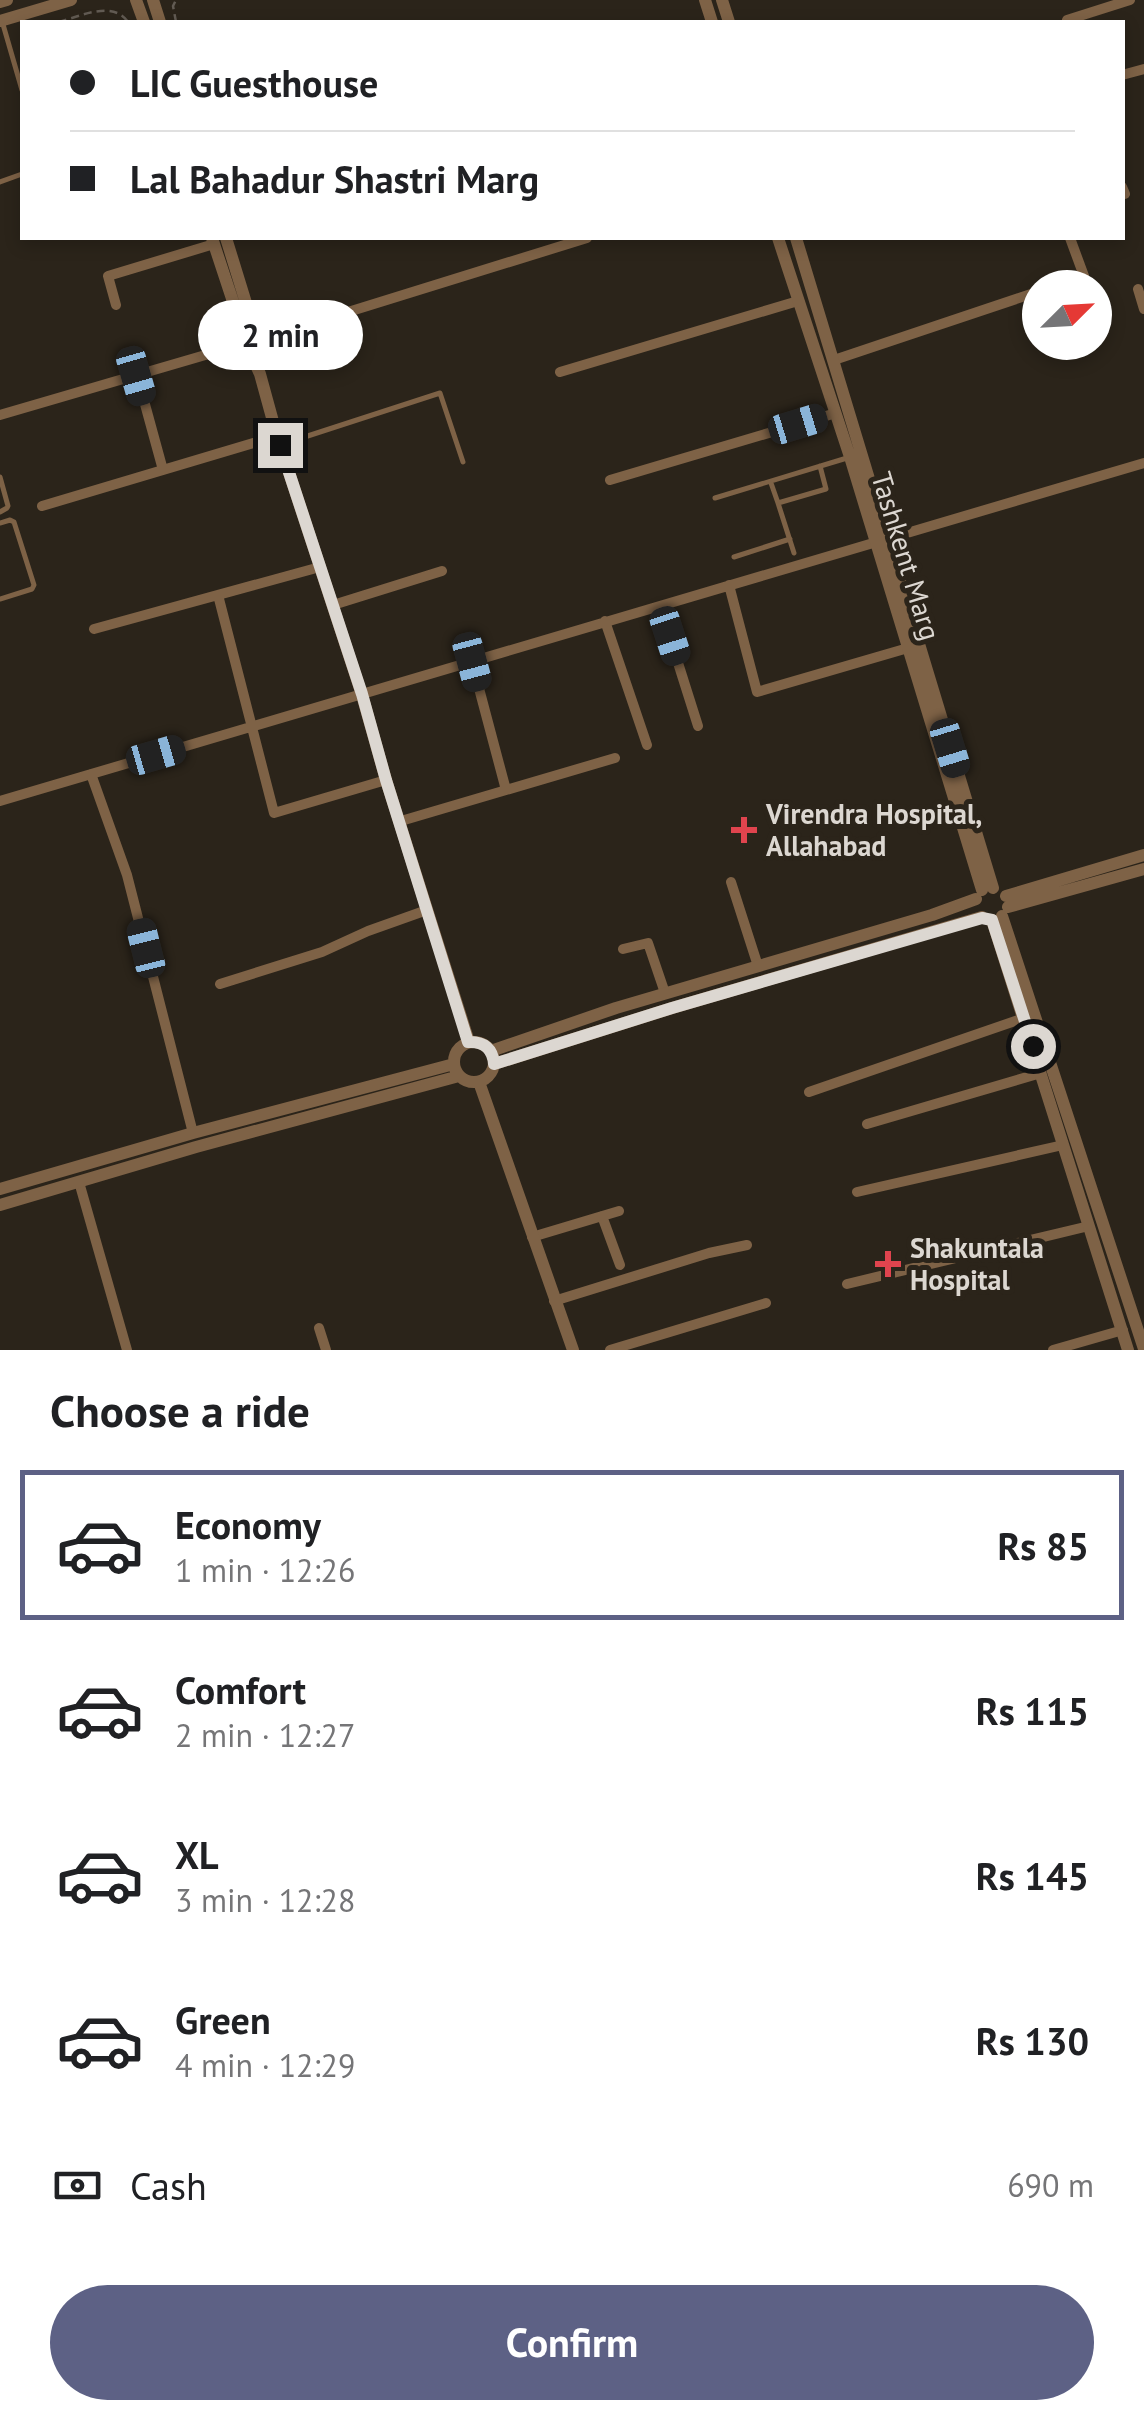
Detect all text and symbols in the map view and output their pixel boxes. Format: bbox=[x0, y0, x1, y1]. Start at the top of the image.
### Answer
text: LIC Guesthouse bbox=[130, 58, 378, 107]
text: Lal Bahadur Shastri Marg bbox=[130, 154, 539, 203]
north arrow bbox=[1022, 270, 1112, 360]
map controls bbox=[1022, 270, 1112, 360]
callout: 2 min bbox=[198, 300, 362, 370]
text: 2 min bbox=[241, 314, 320, 356]
car bbox=[113, 343, 159, 409]
car bbox=[765, 401, 831, 447]
route end bbox=[258, 423, 303, 468]
street label: Tashkent Marg bbox=[863, 467, 950, 644]
car bbox=[646, 603, 694, 669]
car bbox=[450, 629, 494, 695]
car bbox=[927, 715, 973, 781]
car bbox=[123, 732, 189, 778]
place label: Virendra Hospital, Allahabad bbox=[765, 795, 982, 864]
marker: Virendra Hospital, Allahabad bbox=[731, 817, 757, 843]
car bbox=[124, 915, 168, 981]
route start bbox=[1011, 1024, 1056, 1069]
place label: Shakuntala Hospital bbox=[910, 1229, 1044, 1298]
marker: Shakuntala Hospital bbox=[875, 1251, 901, 1277]
text: Choose a ride bbox=[50, 1381, 310, 1439]
icon: car bbox=[55, 1500, 145, 1590]
text: Economy bbox=[175, 1500, 321, 1549]
text: Rs 85 bbox=[997, 1521, 1089, 1570]
text: 1 min · 12:26 bbox=[175, 1549, 355, 1591]
icon: car bbox=[55, 1665, 145, 1755]
text: Comfort bbox=[175, 1665, 306, 1714]
text: Rs 115 bbox=[976, 1686, 1089, 1735]
text: 2 min · 12:27 bbox=[175, 1714, 355, 1756]
icon: car bbox=[55, 1830, 145, 1920]
text: XL bbox=[175, 1830, 219, 1879]
text: Rs 145 bbox=[976, 1851, 1089, 1900]
text: 3 min · 12:28 bbox=[175, 1879, 355, 1921]
icon: car bbox=[55, 1995, 145, 2085]
text: Green bbox=[175, 1995, 271, 2044]
text: Rs 130 bbox=[976, 2016, 1089, 2065]
text: 4 min · 12:29 bbox=[175, 2044, 355, 2086]
icon: cash bbox=[50, 2158, 105, 2213]
text: Cash bbox=[130, 2161, 207, 2210]
text: 690 m bbox=[1007, 2164, 1094, 2206]
button: Confirm bbox=[50, 2285, 1094, 2400]

